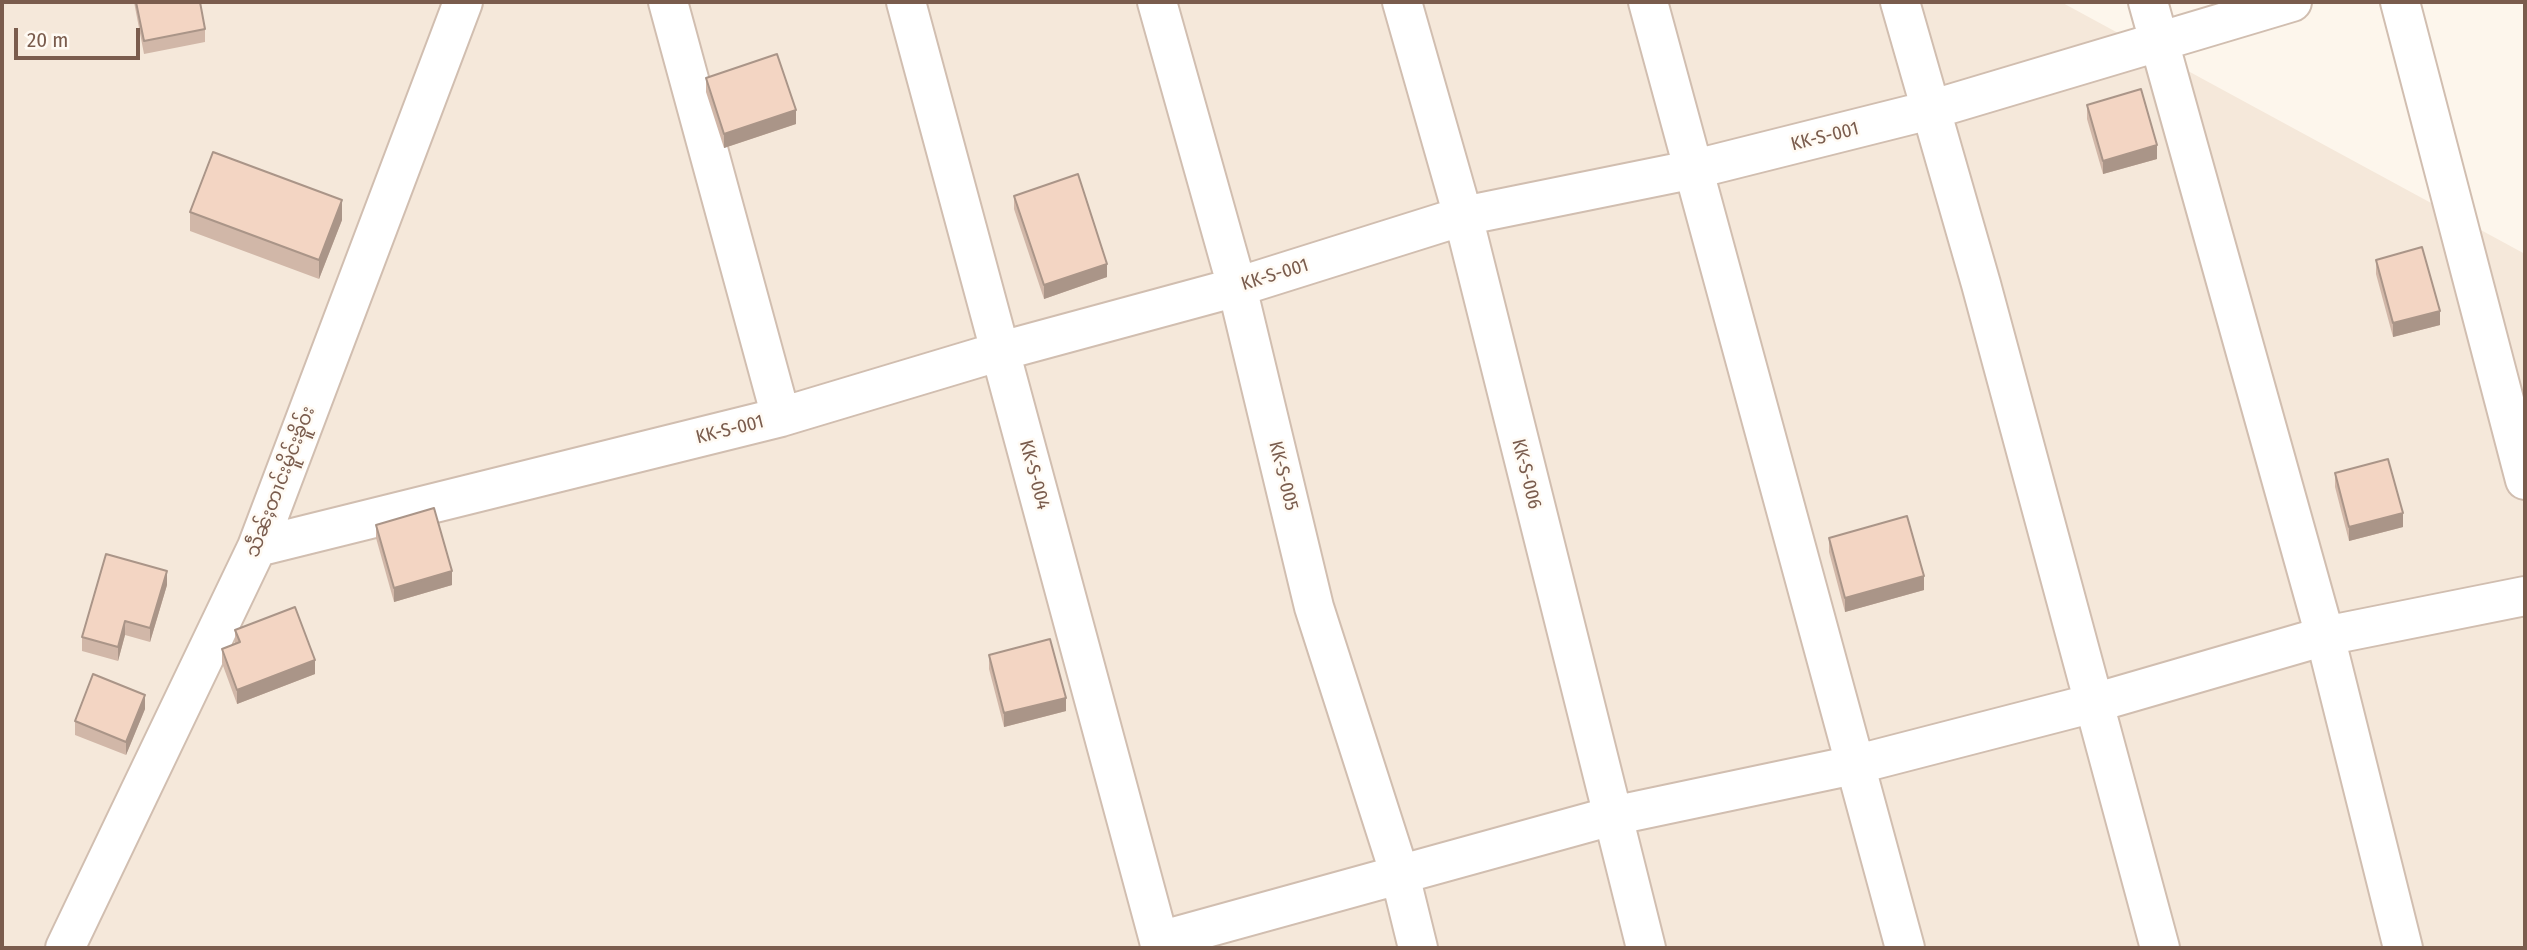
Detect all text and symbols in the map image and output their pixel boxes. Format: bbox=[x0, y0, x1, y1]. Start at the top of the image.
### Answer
scale bar bbox=[18, 14, 144, 58]
text: 20 m bbox=[27, 27, 68, 53]
street label: KK-S-001 bbox=[1789, 118, 1861, 156]
street label: KK-S-001 bbox=[1239, 254, 1311, 296]
street label: သဵၼ်ႈတၢင်းမိူင်းၶိူဝ်း bbox=[242, 403, 320, 561]
street label: KK-S-001 bbox=[694, 411, 766, 449]
street label: KK-S-006 bbox=[1506, 437, 1546, 511]
street label: KK-S-004 bbox=[1014, 438, 1054, 512]
street label: KK-S-005 bbox=[1263, 439, 1303, 513]

